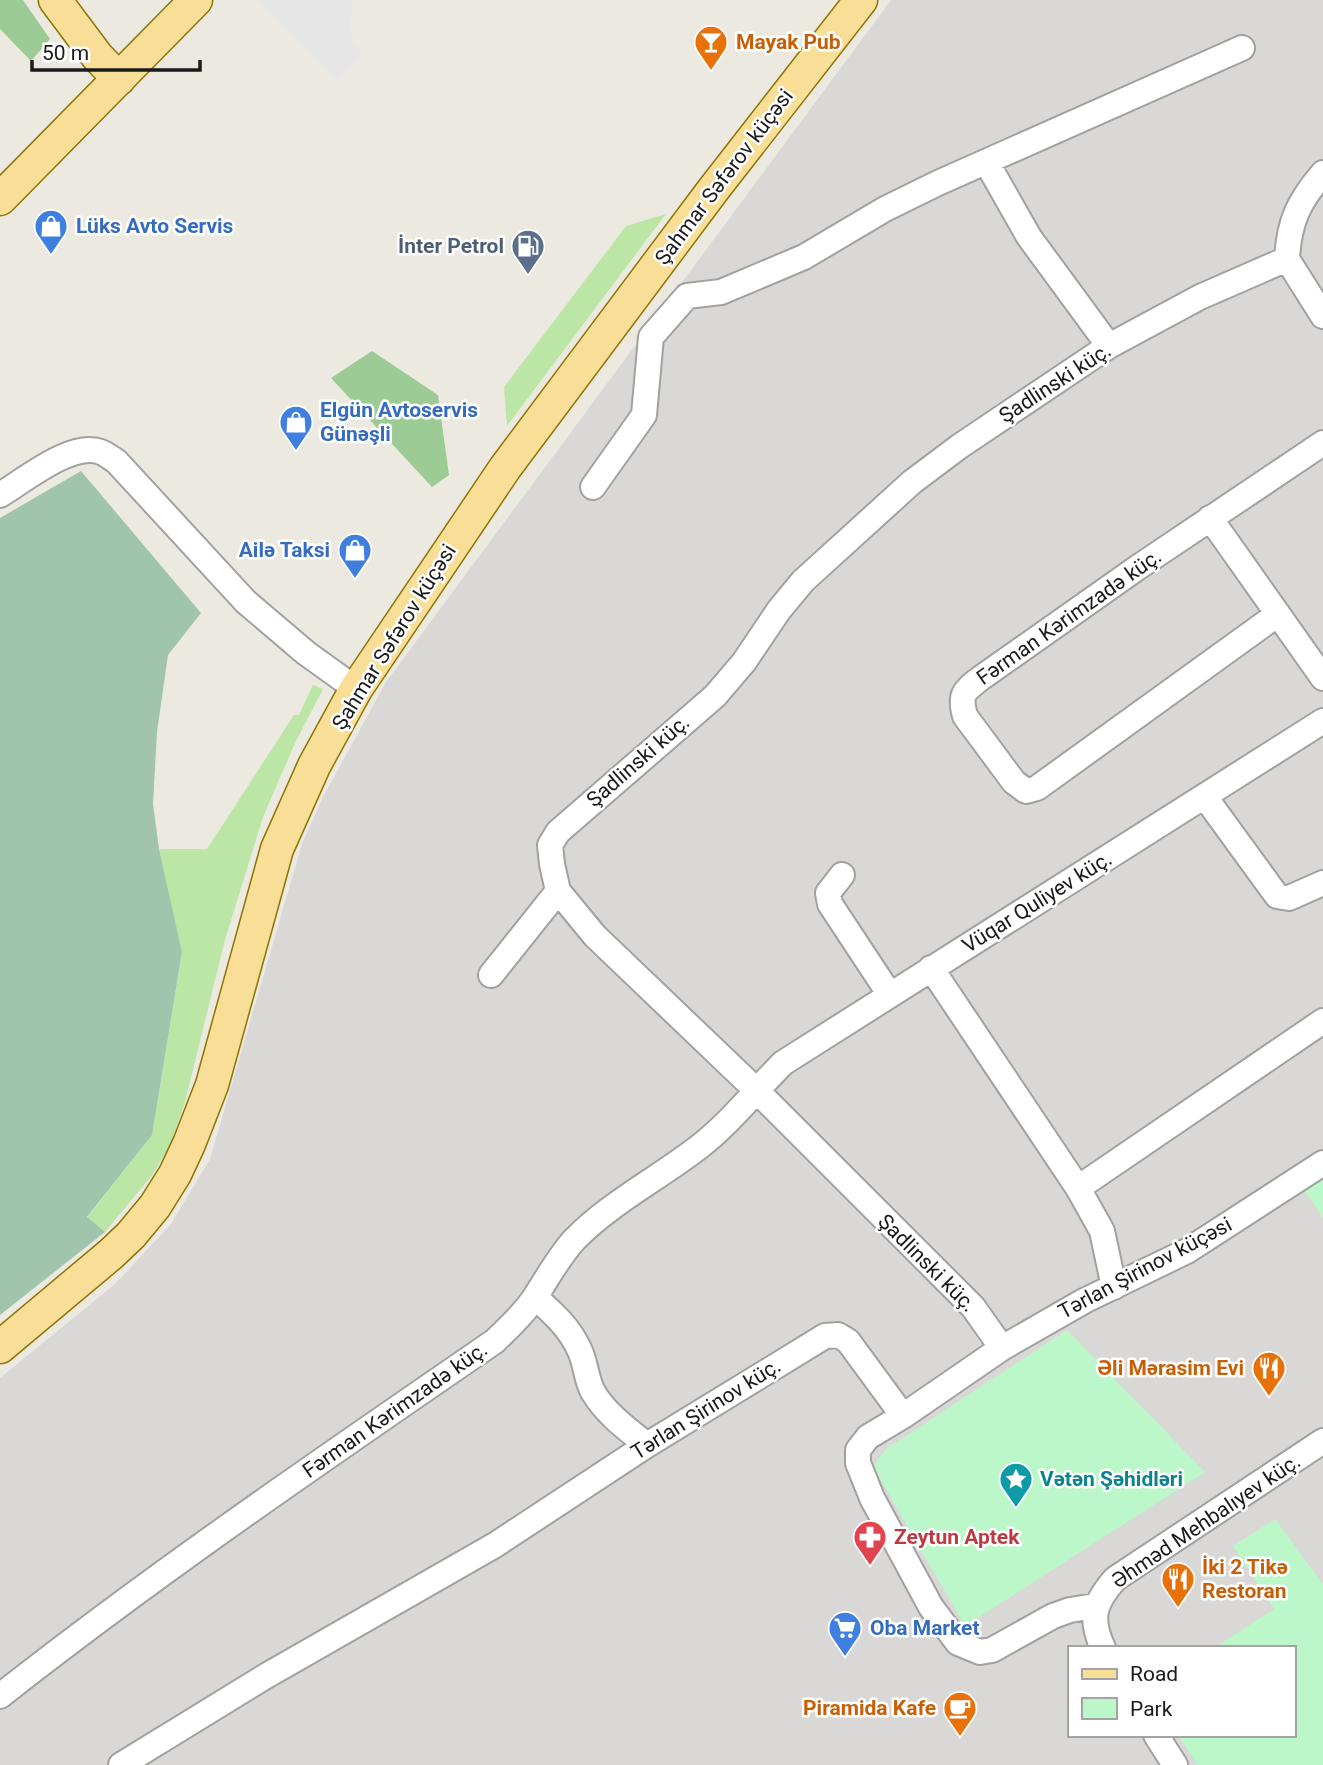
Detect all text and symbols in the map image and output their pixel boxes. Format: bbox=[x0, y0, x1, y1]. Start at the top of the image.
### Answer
bar icon: Mayak Pub bbox=[692, 23, 730, 72]
scale bar bbox=[32, 28, 200, 72]
place label: Mayak Pub bbox=[736, 30, 841, 54]
text: 50 m bbox=[42, 41, 89, 65]
street label: Şahmar Səfərov küçəsi bbox=[650, 84, 798, 270]
shop icon: Lüks Avto Servis bbox=[32, 207, 70, 256]
place label: Lüks Avto Servis bbox=[76, 214, 234, 238]
fuel station icon: İnter Petrol bbox=[509, 227, 547, 276]
place label: İnter Petrol bbox=[398, 234, 504, 258]
street label: Şadlinski küç. bbox=[995, 338, 1115, 428]
place label: Elgün Avtoservis Günəşli bbox=[320, 398, 478, 446]
shop icon: Elgün Avtoservis Günəşli bbox=[277, 403, 315, 452]
shop icon: Ailə Taksi bbox=[336, 531, 374, 580]
place label: Ailə Taksi bbox=[239, 538, 330, 562]
street label: Şahmar Səfərov küçəsi bbox=[327, 540, 461, 734]
street label: Fərman Kərimzadə küç. bbox=[972, 544, 1166, 690]
street label: Şadlinski küç. bbox=[582, 710, 694, 812]
street label: Vüqar Quliyev küç. bbox=[958, 846, 1116, 958]
street label: Şadlinski küç. bbox=[873, 1209, 981, 1317]
street label: Tərlan Şirinov küçəsi bbox=[1054, 1212, 1236, 1324]
street label: Fərman Kərimzadə küç. bbox=[298, 1337, 492, 1483]
restaurant icon: Əli Mərasim Evi bbox=[1250, 1349, 1288, 1398]
street label: Tərlan Şirinov küç. bbox=[627, 1353, 785, 1465]
place label: Əli Mərasim Evi bbox=[1097, 1356, 1244, 1380]
street label: Əhməd Mehbalıyev küç. bbox=[1107, 1449, 1305, 1593]
place icon: Vətən Şəhidləri bbox=[997, 1460, 1035, 1509]
place label: Vətən Şəhidləri bbox=[1040, 1467, 1183, 1491]
pharmacy icon: Zeytun Aptek bbox=[851, 1518, 889, 1567]
place label: Zeytun Aptek bbox=[894, 1525, 1020, 1549]
place label: İki 2 Tikə Restoran bbox=[1202, 1555, 1288, 1603]
restaurant icon: İki 2 Tikə Restoran bbox=[1159, 1560, 1197, 1609]
supermarket icon: Oba Market bbox=[826, 1609, 864, 1658]
place label: Oba Market bbox=[870, 1616, 980, 1640]
legend bbox=[1068, 1646, 1295, 1737]
text: Road bbox=[1130, 1662, 1178, 1686]
cafe icon: Piramida Kafe bbox=[941, 1689, 979, 1738]
place label: Piramida Kafe bbox=[803, 1696, 936, 1720]
text: Park bbox=[1130, 1697, 1173, 1721]

